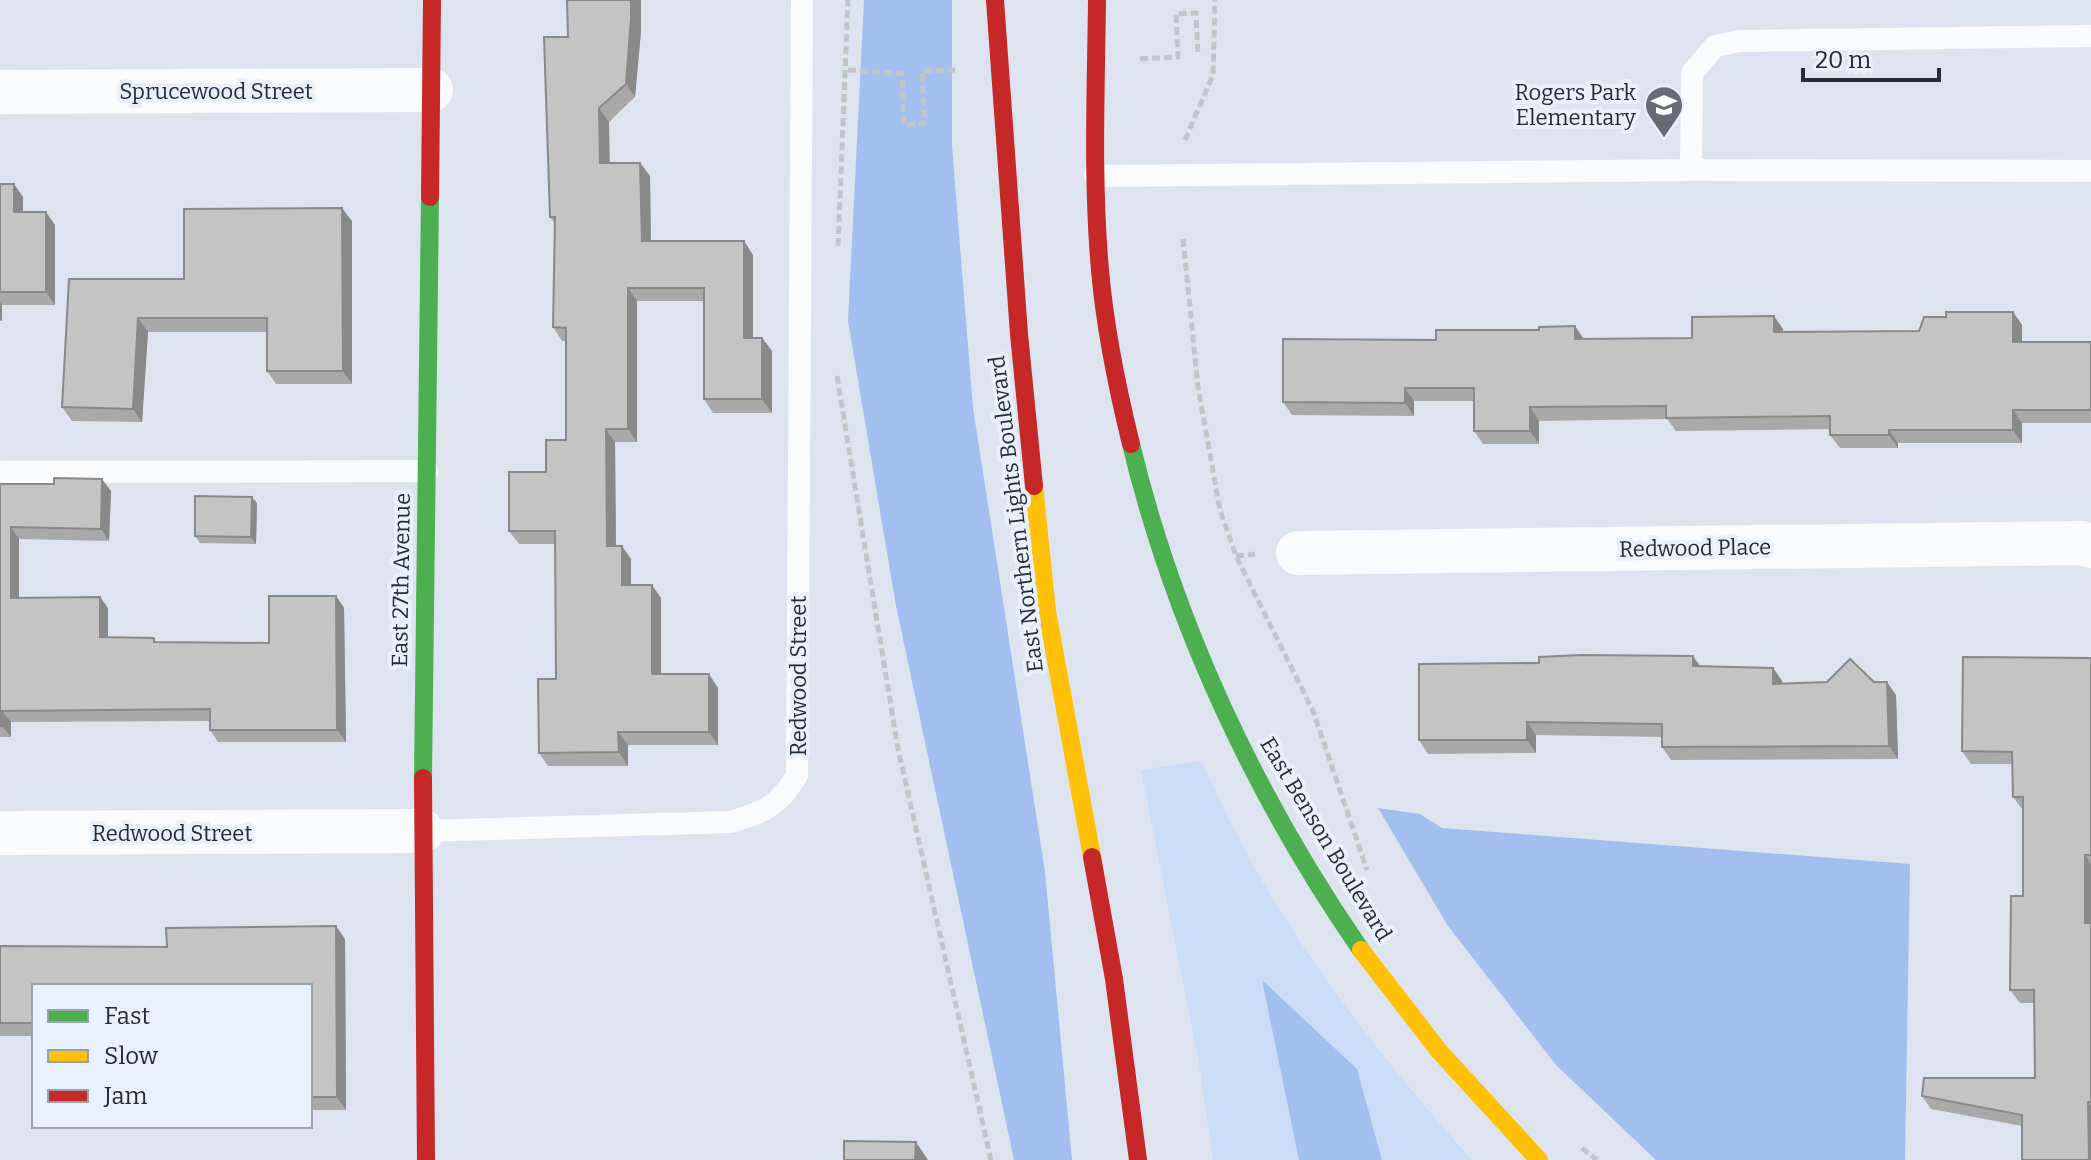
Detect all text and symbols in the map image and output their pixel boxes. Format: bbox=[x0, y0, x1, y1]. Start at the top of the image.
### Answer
scale bar bbox=[1803, 32, 1939, 82]
text: 20 m bbox=[1815, 46, 1871, 74]
street label: Sprucewood Street bbox=[119, 78, 313, 105]
place label: Rogers Park Elementary bbox=[1515, 79, 1637, 131]
school or university icon: Rogers Park Elementary bbox=[1643, 84, 1685, 139]
street label: East Northern Lights Boulevard bbox=[983, 354, 1049, 674]
street label: East 27th Avenue bbox=[386, 493, 416, 667]
street label: Redwood Place bbox=[1619, 533, 1771, 563]
street label: Redwood Street bbox=[785, 596, 812, 756]
street label: East Benson Boulevard bbox=[1254, 732, 1398, 946]
street label: Redwood Street bbox=[92, 820, 252, 847]
legend bbox=[32, 984, 312, 1128]
text: Fast bbox=[104, 1002, 150, 1030]
text: Slow bbox=[104, 1042, 159, 1070]
text: Jam bbox=[103, 1082, 148, 1110]

